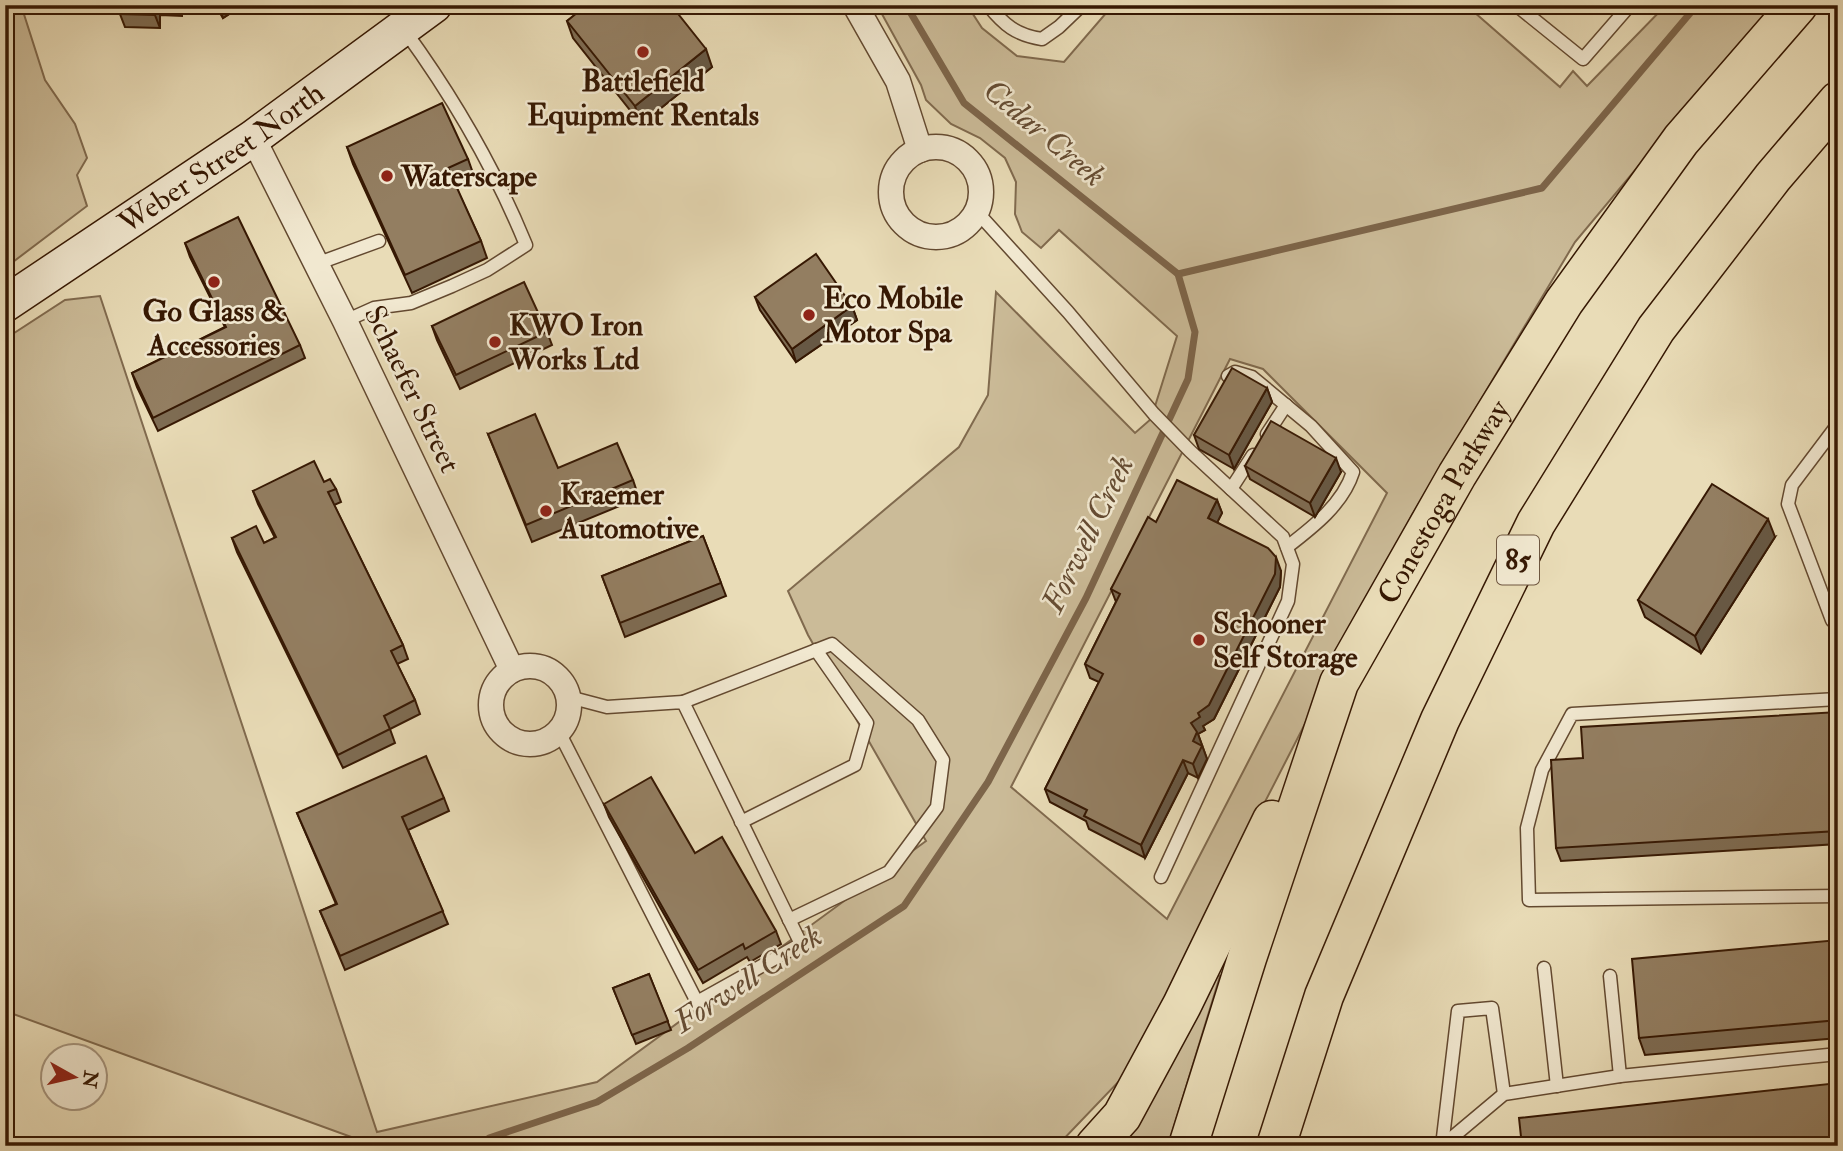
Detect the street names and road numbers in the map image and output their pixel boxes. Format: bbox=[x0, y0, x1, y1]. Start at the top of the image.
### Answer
street label: Weber Street North bbox=[111, 74, 331, 242]
street label: Schaefer Street bbox=[356, 299, 468, 479]
street label: Conestoga Parkway bbox=[1369, 392, 1518, 611]
road number: 85 bbox=[1497, 536, 1539, 584]

